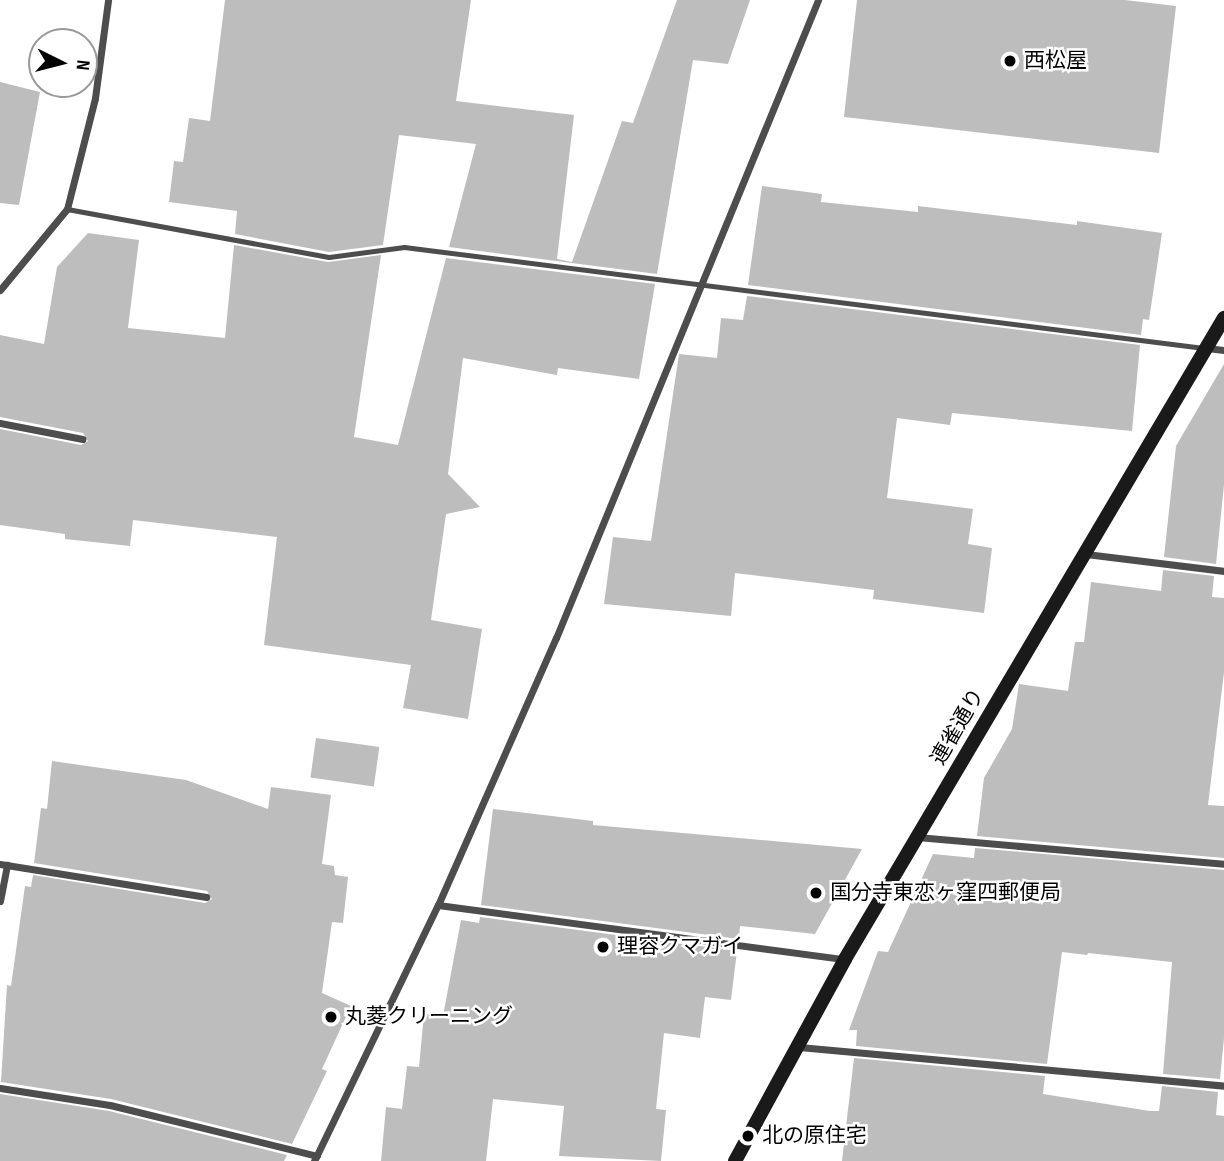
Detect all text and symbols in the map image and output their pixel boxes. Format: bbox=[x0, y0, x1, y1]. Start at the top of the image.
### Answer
north arrow bbox=[28, 28, 98, 98]
place label: 西松屋 bbox=[1024, 48, 1087, 74]
marker: 西松屋 bbox=[1002, 53, 1018, 69]
text: N bbox=[70, 59, 94, 71]
street label: 連雀通り bbox=[926, 684, 990, 770]
place label: 国分寺東恋ヶ窪四郵便局 bbox=[830, 880, 1061, 906]
marker: 国分寺東恋ヶ窪四郵便局 bbox=[808, 885, 824, 901]
place label: 理容クマガイ bbox=[617, 934, 743, 960]
marker: 理容クマガイ bbox=[595, 939, 611, 955]
place label: 丸菱クリーニング bbox=[345, 1004, 513, 1030]
marker: 丸菱クリーニング bbox=[323, 1009, 339, 1025]
place label: 北の原住宅 bbox=[762, 1123, 867, 1149]
marker: 北の原住宅 bbox=[740, 1128, 756, 1144]

